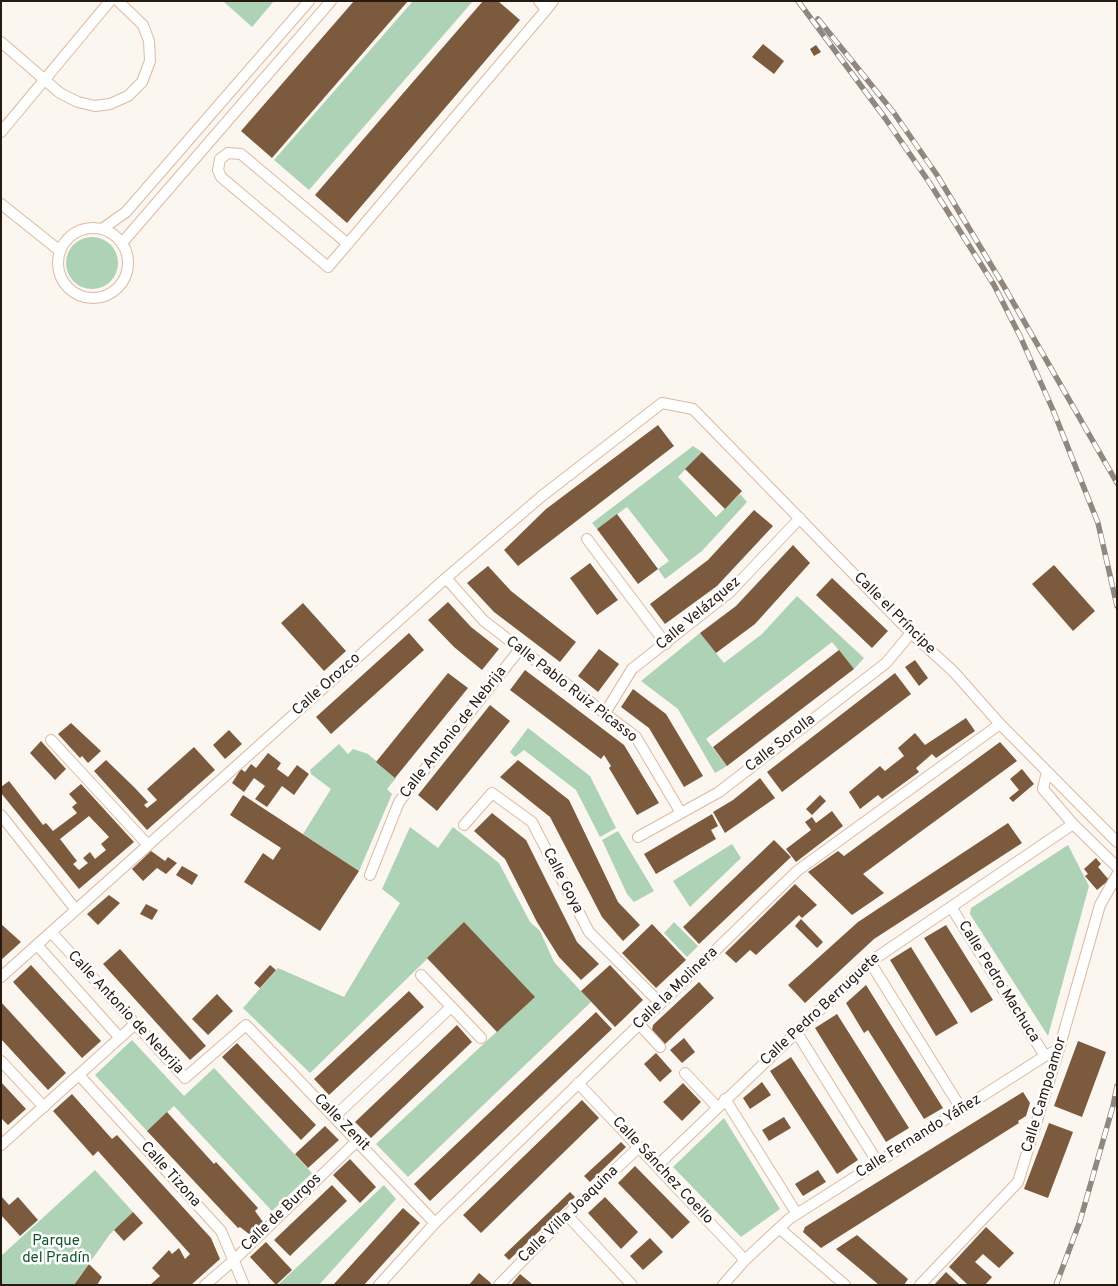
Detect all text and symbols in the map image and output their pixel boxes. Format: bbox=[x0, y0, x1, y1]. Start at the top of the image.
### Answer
street label: Calle el Príncipe bbox=[849, 569, 939, 659]
street label: Calle Velázquez bbox=[653, 573, 745, 655]
street label: Calle Pablo Ruiz Picasso bbox=[502, 633, 640, 747]
street label: Calle Orozco bbox=[289, 650, 365, 720]
street label: Calle Antonio de Nebrija bbox=[397, 664, 511, 802]
street label: Calle Sorolla bbox=[743, 711, 819, 777]
street label: Calle Goya bbox=[538, 845, 586, 917]
street label: Calle Pedro Machuca bbox=[953, 918, 1043, 1046]
street label: Calle la Molinera bbox=[630, 944, 722, 1034]
street label: Calle Antonio de Nebrija bbox=[63, 948, 187, 1078]
street label: Calle Pedro Berruguete bbox=[757, 950, 885, 1070]
street label: Calle Campoamor bbox=[1019, 1035, 1071, 1155]
street label: Calle Zenit bbox=[309, 1091, 373, 1155]
street label: Calle Fernando Yáñez bbox=[853, 1091, 985, 1183]
street label: Calle Sánchez Coello bbox=[608, 1113, 716, 1229]
street label: Calle Tizona bbox=[136, 1139, 204, 1211]
street label: Calle Villa Joaquina bbox=[515, 1163, 623, 1267]
street label: Calle de Burgos bbox=[238, 1170, 326, 1256]
park label: Parque del Pradín bbox=[22, 1233, 90, 1268]

